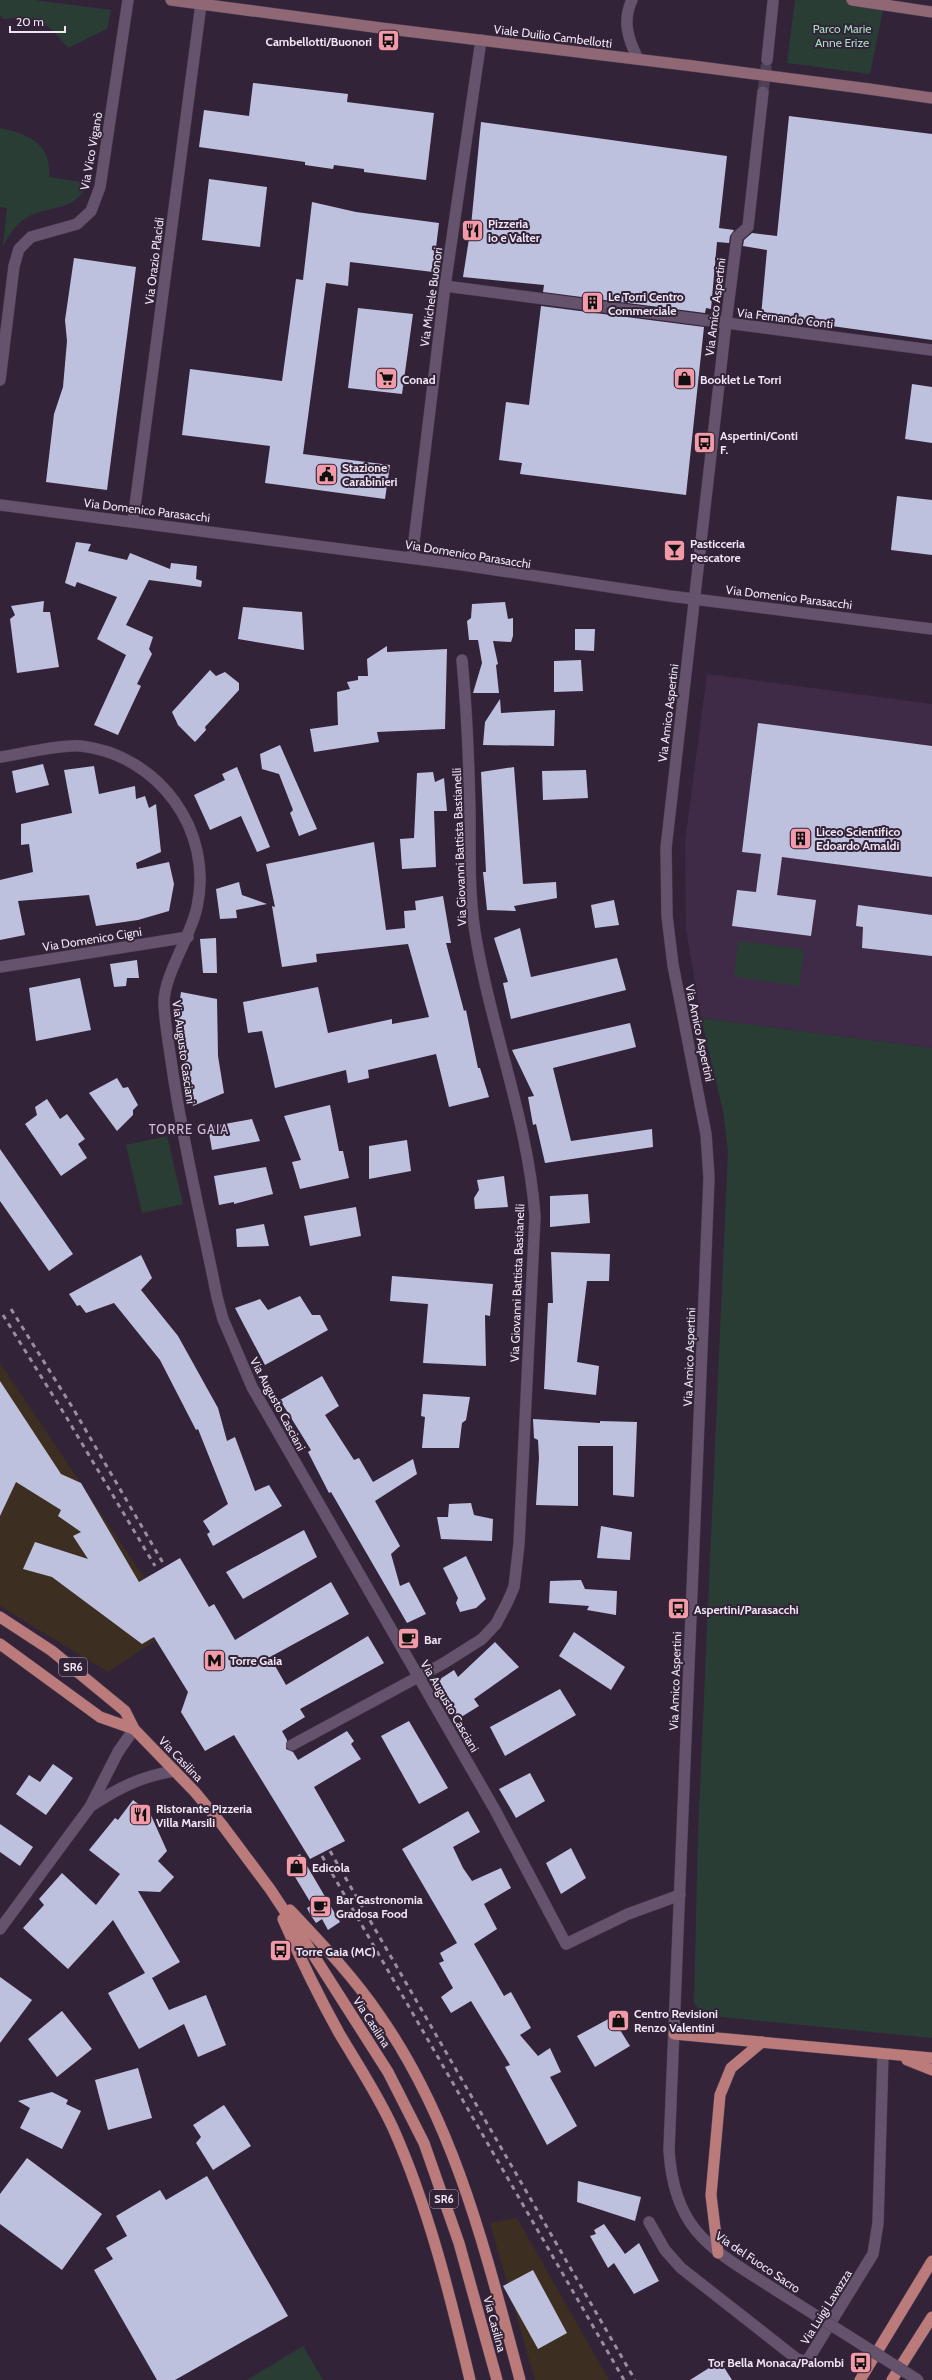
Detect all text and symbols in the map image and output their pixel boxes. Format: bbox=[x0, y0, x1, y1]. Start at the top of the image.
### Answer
scale bar bbox=[10, 8, 65, 34]
text: 20 m bbox=[16, 14, 44, 29]
street label: Viale Duilio Cambellotti bbox=[493, 21, 613, 51]
park label: Parco Marie Anne Erize bbox=[813, 21, 871, 50]
bus stop icon: Cambellotti/Buonori bbox=[375, 28, 401, 54]
place label: Cambellotti/Buonori bbox=[266, 34, 372, 49]
street label: Via Vico Viganò bbox=[77, 110, 105, 191]
place label: Pizzeria io e Valter bbox=[488, 216, 540, 245]
street label: Via Orazio Placidi bbox=[141, 217, 167, 305]
restaurant icon: Pizzeria io e Valter bbox=[459, 217, 485, 243]
street label: Via Michele Buonori bbox=[417, 246, 445, 348]
street label: Via Amico Aspertini bbox=[702, 257, 728, 357]
place label: Le Torri Centro Commerciale bbox=[608, 289, 684, 318]
building icon: Le Torri Centro Commerciale bbox=[580, 290, 606, 316]
street label: Via Fernando Conti bbox=[736, 305, 834, 331]
supermarket icon: Conad bbox=[374, 366, 400, 392]
shop icon: Booklet Le Torri bbox=[672, 366, 698, 392]
place label: Conad bbox=[402, 372, 436, 387]
place label: Booklet Le Torri bbox=[700, 372, 781, 387]
place label: Aspertini/Conti F. bbox=[720, 428, 798, 457]
bus stop icon: Aspertini/Conti F. bbox=[691, 429, 717, 455]
place label: Stazione Carabinieri bbox=[342, 460, 398, 489]
public building icon: Stazione Carabinieri bbox=[314, 461, 340, 487]
street label: Via Domenico Parasacchi bbox=[83, 495, 211, 525]
place label: Pasticceria Pescatore bbox=[690, 536, 745, 565]
street label: Via Domenico Parasacchi bbox=[404, 537, 532, 571]
bar icon: Pasticceria Pescatore bbox=[661, 537, 687, 563]
street label: Via Domenico Parasacchi bbox=[725, 582, 853, 612]
street label: Via Amico Aspertini bbox=[655, 663, 681, 763]
street label: Via Giovanni Battista Bastianelli bbox=[449, 768, 469, 926]
place label: Liceo Scientifico Edoardo Amaldi bbox=[816, 824, 901, 853]
building icon: Liceo Scientifico Edoardo Amaldi bbox=[787, 825, 813, 851]
street label: Via Domenico Cigni bbox=[41, 924, 143, 954]
street label: Via Amico Aspertini bbox=[682, 983, 718, 1083]
street label: Via Augusto Casciani bbox=[169, 999, 199, 1105]
district label: TORRE GAIA bbox=[149, 1121, 229, 1137]
street label: Via Giovanni Battista Bastianelli bbox=[507, 1204, 527, 1362]
street label: Via Amico Aspertini bbox=[680, 1307, 698, 1407]
street label: Via Augusto Casciani bbox=[247, 1355, 309, 1453]
bus stop icon: Aspertini/Parasacchi bbox=[666, 1596, 692, 1622]
place label: Aspertini/Parasacchi bbox=[694, 1602, 799, 1617]
cafe icon: Bar bbox=[396, 1626, 422, 1652]
street label: Via Amico Aspertini bbox=[666, 1631, 684, 1731]
place label: Bar bbox=[424, 1632, 441, 1647]
metro station icon: Torre Gaia bbox=[202, 1647, 228, 1673]
place label: Torre Gaia bbox=[230, 1653, 282, 1668]
street label: Via Augusto Casciani bbox=[417, 1657, 483, 1755]
road number: SR6 bbox=[59, 1658, 87, 1676]
street label: Via Casilina bbox=[156, 1733, 206, 1785]
place label: Ristorante Pizzeria Villa Marsili bbox=[156, 1801, 252, 1830]
restaurant icon: Ristorante Pizzeria Villa Marsili bbox=[128, 1802, 154, 1828]
shop icon: Edicola bbox=[283, 1854, 309, 1880]
place label: Edicola bbox=[312, 1860, 350, 1875]
place label: Bar Gastronomia Gradosa Food bbox=[336, 1892, 423, 1921]
cafe icon: Bar Gastronomia Gradosa Food bbox=[307, 1893, 333, 1919]
bus stop icon: Torre Gaia (MC) bbox=[267, 1938, 293, 1964]
place label: Torre Gaia (MC) bbox=[296, 1944, 376, 1959]
street label: Via Casilina bbox=[350, 1994, 394, 2050]
place label: Centro Revisioni Renzo Valentini bbox=[634, 2006, 718, 2035]
shop icon: Centro Revisioni Renzo Valentini bbox=[605, 2007, 631, 2033]
road number: SR6 bbox=[430, 2190, 458, 2208]
street label: Via del Fuoco Sacro bbox=[713, 2228, 804, 2296]
street label: Via Luigi Lavazza bbox=[797, 2267, 855, 2347]
street label: Via Casilina bbox=[480, 2294, 510, 2354]
bus stop icon: Tor Bella Monaca/Palombi bbox=[847, 2349, 873, 2375]
place label: Tor Bella Monaca/Palombi bbox=[708, 2355, 844, 2370]

